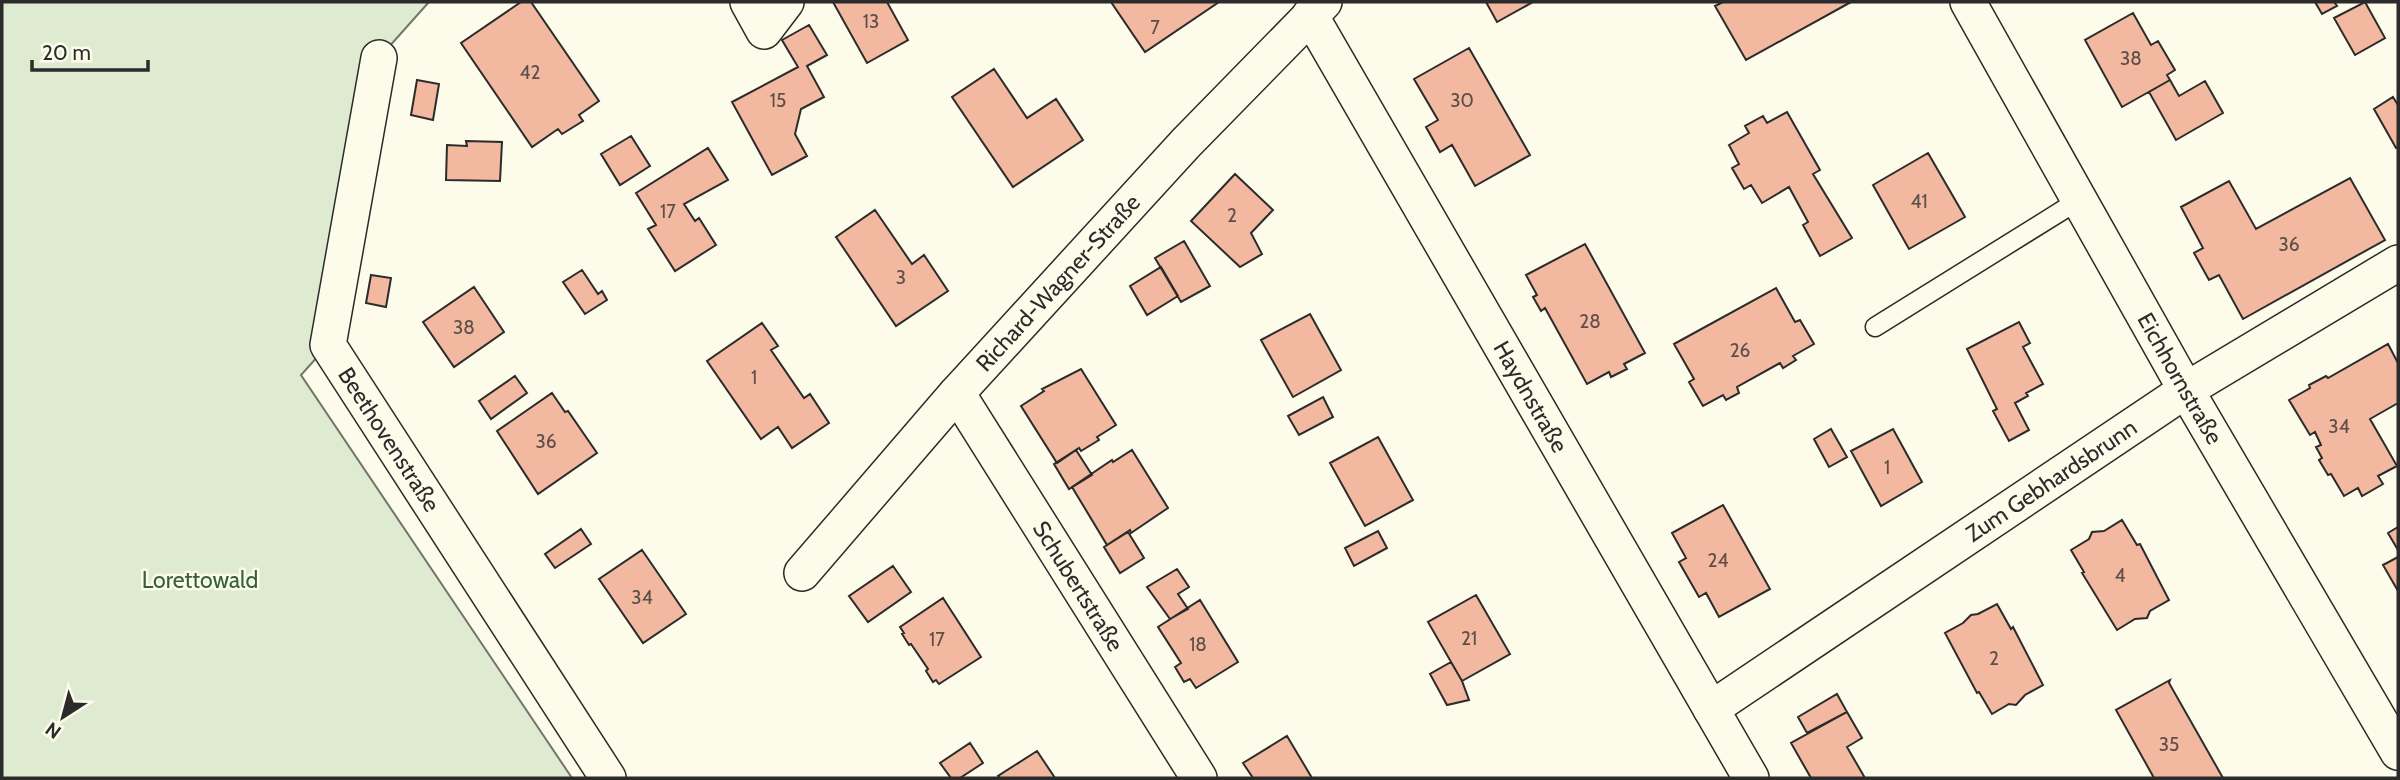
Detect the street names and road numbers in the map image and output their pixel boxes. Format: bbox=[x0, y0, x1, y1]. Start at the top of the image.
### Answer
street label: Richard-Wagner-Straße bbox=[970, 188, 1146, 377]
street label: Eichhornstraße bbox=[2131, 308, 2229, 449]
street label: Haydnstraße bbox=[1488, 336, 1574, 458]
street label: Beethovenstraße bbox=[332, 362, 446, 517]
street label: Zum Gebhardsbrunn bbox=[1961, 413, 2142, 548]
street label: Schubertstraße bbox=[1027, 516, 1130, 656]

